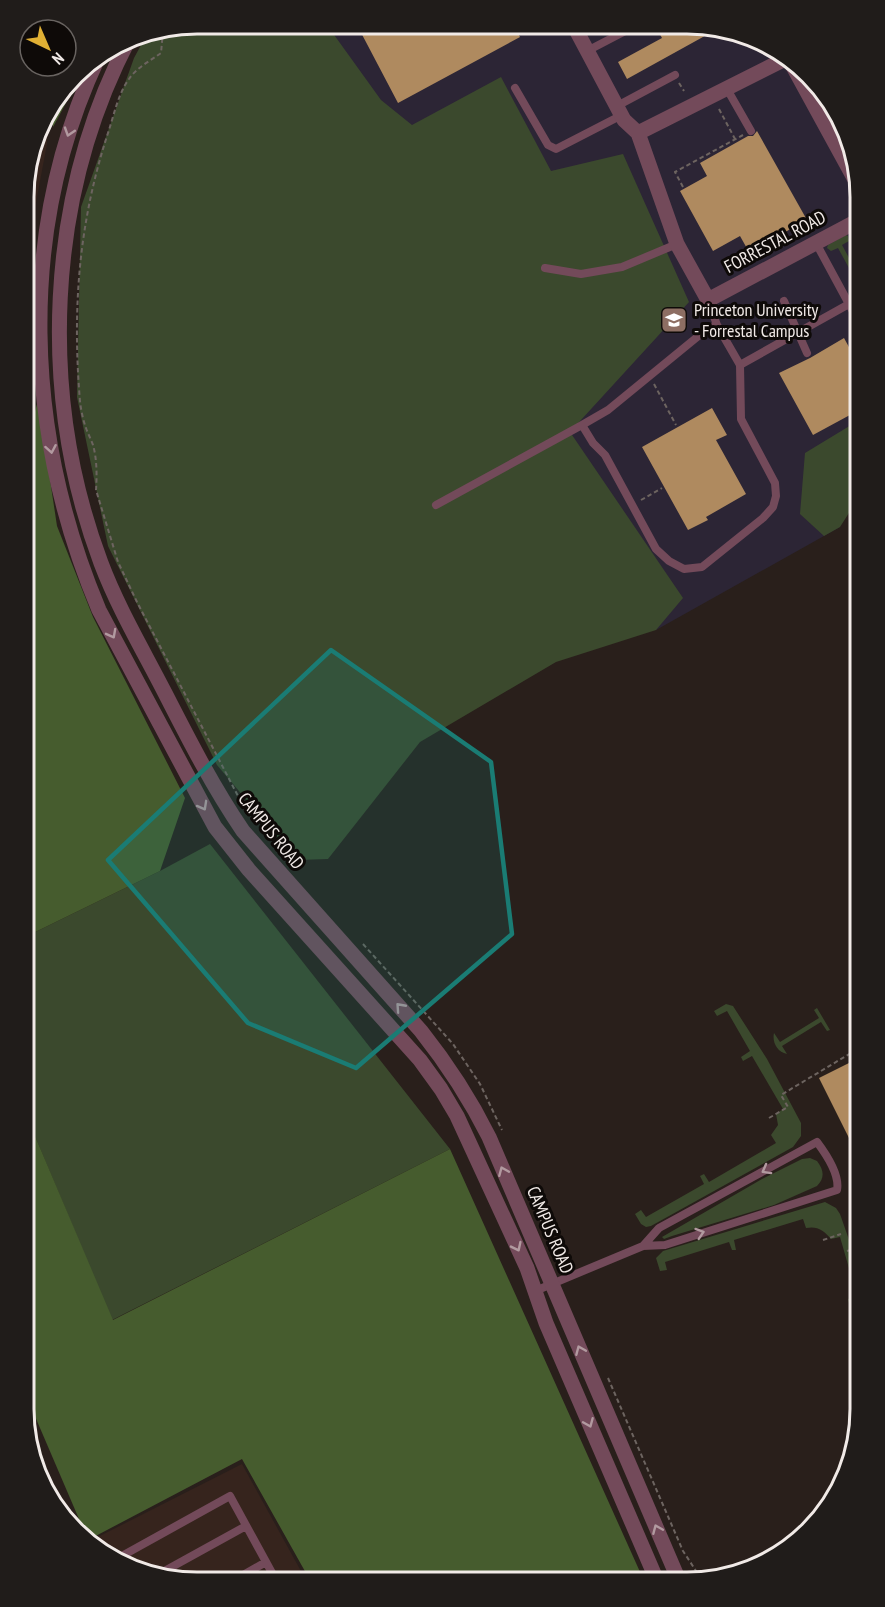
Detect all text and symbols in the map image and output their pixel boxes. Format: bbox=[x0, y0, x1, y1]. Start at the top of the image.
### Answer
north arrow bbox=[18, 18, 78, 78]
text: N bbox=[48, 49, 68, 69]
one-way arrow bbox=[64, 126, 76, 137]
street label: FORRESTAL ROAD bbox=[720, 205, 830, 278]
place label: Princeton University - Forrestal Campus bbox=[694, 298, 819, 342]
school or university icon: Princeton University - Forrestal Campus bbox=[659, 305, 689, 335]
one-way arrow bbox=[44, 444, 57, 454]
one-way arrow bbox=[105, 627, 116, 638]
street label: CAMPUS ROAD bbox=[233, 788, 309, 874]
one-way arrow bbox=[195, 800, 207, 810]
one-way arrow bbox=[396, 1003, 407, 1014]
one-way arrow bbox=[762, 1163, 772, 1174]
one-way arrow bbox=[498, 1166, 510, 1177]
street label: CAMPUS ROAD bbox=[522, 1183, 579, 1277]
one-way arrow bbox=[694, 1228, 705, 1241]
one-way arrow bbox=[509, 1240, 521, 1251]
one-way arrow bbox=[575, 1346, 587, 1357]
one-way arrow bbox=[582, 1416, 594, 1427]
one-way arrow bbox=[652, 1525, 664, 1536]

